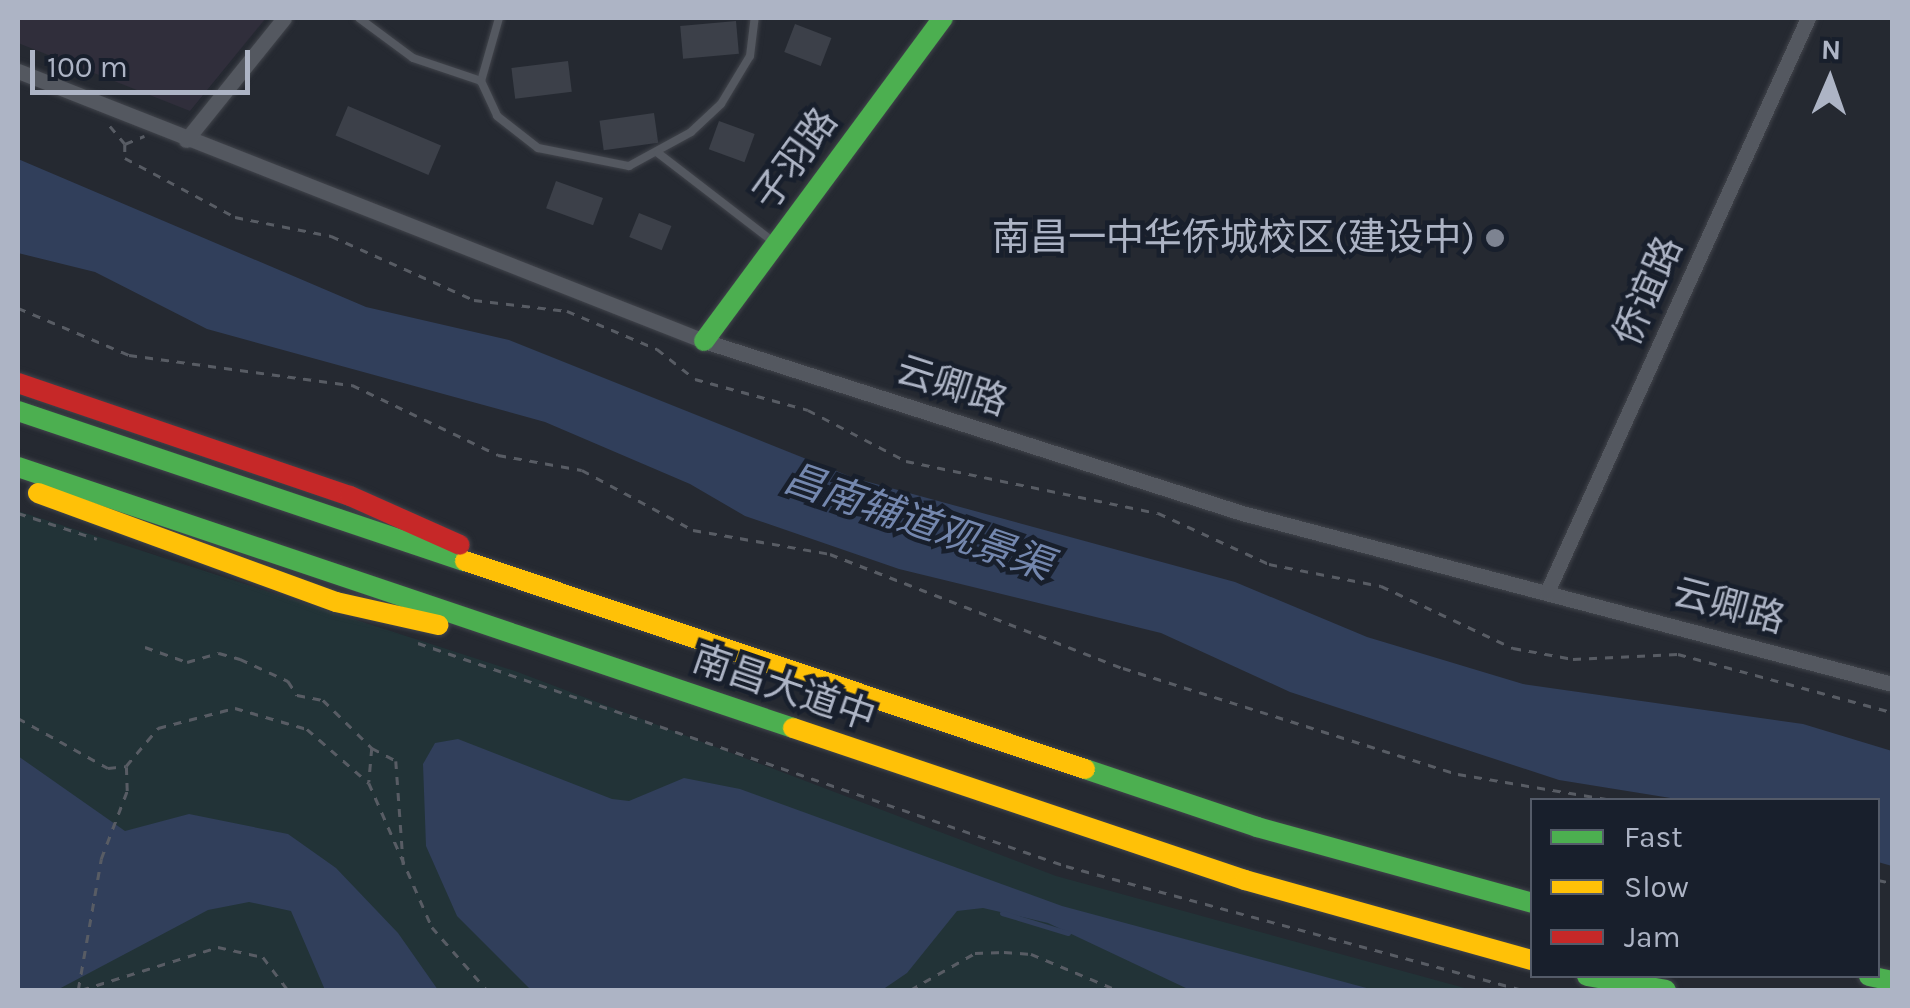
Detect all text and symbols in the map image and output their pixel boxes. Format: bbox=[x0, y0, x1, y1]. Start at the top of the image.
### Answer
scale bar bbox=[35, 30, 255, 92]
north arrow bbox=[1780, 30, 1880, 130]
text: N bbox=[1820, 33, 1842, 66]
text: 100 m bbox=[47, 49, 128, 85]
street label: 子羽路 bbox=[743, 99, 847, 219]
place label: 南昌一中华侨城校区(建设中) bbox=[992, 215, 1475, 261]
marker: 南昌一中华侨城校区(建设中) bbox=[1484, 227, 1506, 249]
street label: 侨谊路 bbox=[1604, 230, 1692, 352]
street label: 云卿路 bbox=[891, 347, 1013, 425]
water label: 昌南辅道观景渠 bbox=[778, 454, 1058, 590]
street label: 云卿路 bbox=[1668, 569, 1790, 643]
street label: 南昌大道中 bbox=[687, 636, 881, 740]
legend bbox=[1530, 798, 1880, 978]
text: Fast bbox=[1624, 819, 1683, 855]
text: Slow bbox=[1624, 869, 1689, 905]
text: Jam bbox=[1624, 919, 1681, 955]

